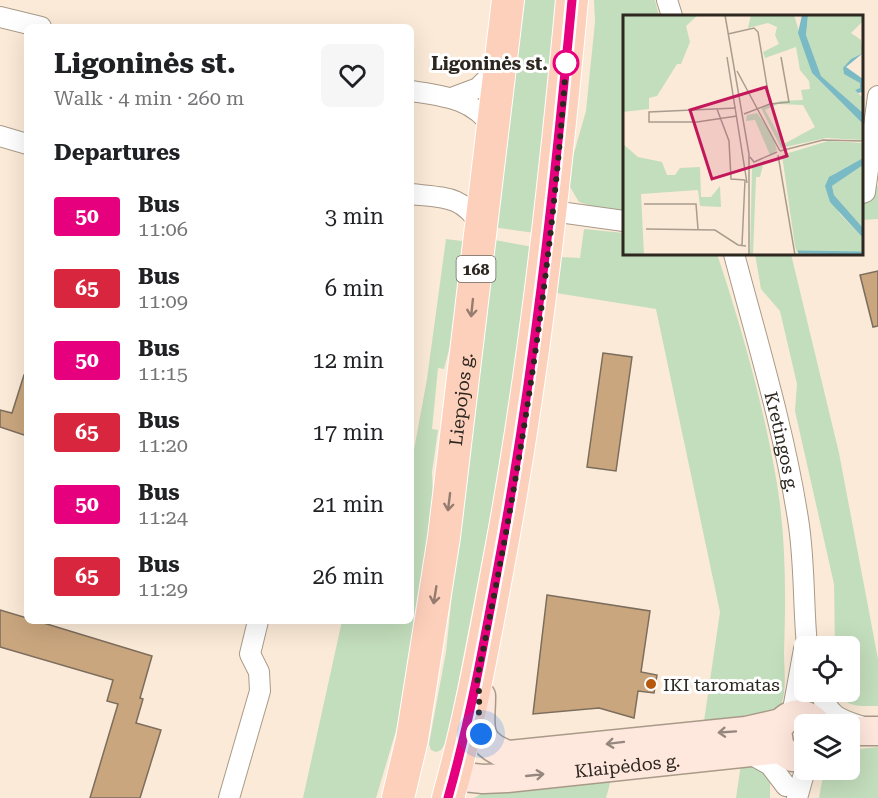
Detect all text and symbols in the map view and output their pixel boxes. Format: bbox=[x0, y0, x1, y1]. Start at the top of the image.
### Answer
inset map bbox=[623, 15, 863, 255]
button: heart bbox=[321, 44, 384, 107]
text: Ligoninės st. bbox=[54, 47, 236, 80]
marker: Ligoninės st. bbox=[553, 50, 579, 76]
place label: Ligoninės st. bbox=[431, 53, 548, 74]
text: Walk · 4 min · 260 m bbox=[54, 86, 244, 110]
text: Departures bbox=[54, 140, 180, 165]
text: Bus bbox=[138, 192, 180, 217]
text: 50 bbox=[75, 204, 99, 228]
text: 3 min bbox=[325, 204, 384, 229]
text: 11:06 bbox=[138, 217, 188, 241]
road number: 168 bbox=[456, 256, 496, 282]
text: Bus bbox=[138, 264, 180, 289]
text: 65 bbox=[75, 276, 99, 300]
text: 6 min bbox=[325, 276, 384, 301]
text: 11:09 bbox=[138, 289, 188, 313]
one-way arrow bbox=[466, 298, 477, 318]
text: Bus bbox=[138, 336, 180, 361]
text: 50 bbox=[75, 348, 99, 372]
text: 12 min bbox=[313, 348, 384, 373]
street label: Liepojos g. bbox=[444, 351, 476, 447]
text: 11:15 bbox=[138, 361, 188, 385]
street label: Kretingos g. bbox=[761, 389, 804, 494]
text: Bus bbox=[138, 408, 180, 433]
text: 65 bbox=[75, 420, 99, 444]
text: 17 min bbox=[313, 420, 384, 445]
text: 11:20 bbox=[138, 433, 188, 457]
text: Bus bbox=[138, 480, 180, 505]
text: 50 bbox=[75, 492, 99, 516]
text: 21 min bbox=[313, 492, 384, 517]
one-way arrow bbox=[443, 492, 454, 511]
text: 11:24 bbox=[138, 505, 188, 529]
text: Bus bbox=[138, 552, 180, 577]
text: 65 bbox=[75, 564, 99, 588]
text: 26 min bbox=[313, 564, 384, 589]
text: 11:29 bbox=[138, 577, 188, 601]
one-way arrow bbox=[430, 584, 441, 604]
map controls bbox=[794, 636, 860, 780]
button: locate bbox=[794, 636, 860, 702]
place label: IKI taromatas bbox=[663, 674, 780, 695]
marker: IKI taromatas bbox=[644, 677, 658, 691]
button: layers bbox=[794, 714, 860, 780]
your location bbox=[466, 719, 496, 749]
one-way arrow bbox=[718, 727, 738, 738]
one-way arrow bbox=[605, 737, 625, 748]
street label: Klaipėdos g. bbox=[573, 749, 681, 781]
one-way arrow bbox=[525, 769, 544, 780]

